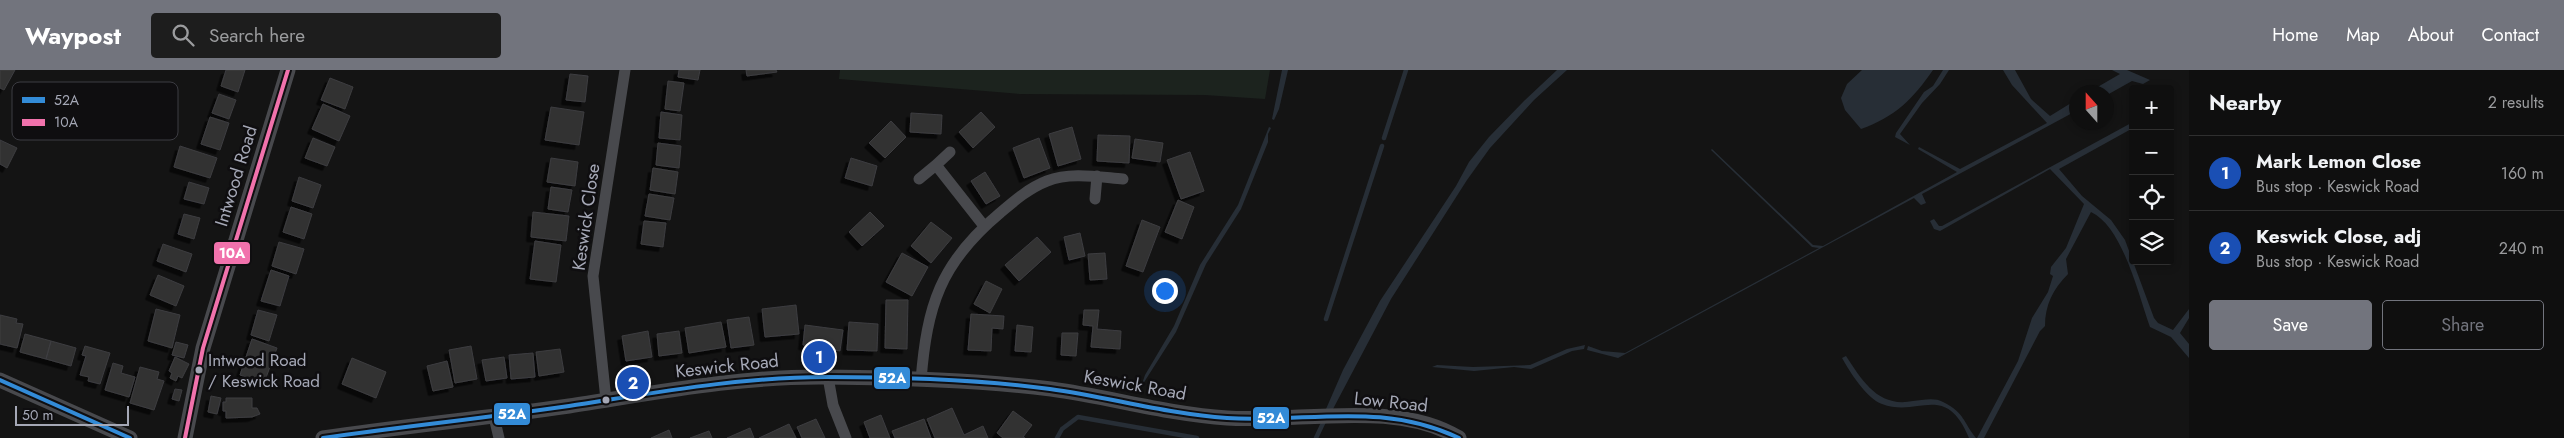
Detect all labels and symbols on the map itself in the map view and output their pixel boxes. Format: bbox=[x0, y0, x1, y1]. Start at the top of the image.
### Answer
legend bbox=[12, 82, 178, 140]
north arrow bbox=[2069, 85, 2114, 130]
text: 52A bbox=[54, 90, 80, 110]
text: 10A bbox=[54, 112, 79, 132]
street label: Intwood Road bbox=[208, 122, 264, 230]
street label: Keswick Close bbox=[566, 162, 606, 272]
line badge: 10A bbox=[213, 241, 251, 265]
text: 10A bbox=[219, 243, 246, 263]
your location bbox=[1152, 278, 1178, 304]
pin: 1 bbox=[803, 338, 835, 376]
place label: Intwood Road / Keswick Road bbox=[208, 348, 320, 393]
street label: Keswick Road bbox=[674, 348, 780, 384]
street label: Keswick Road bbox=[1082, 363, 1188, 407]
pin: 2 bbox=[617, 364, 649, 402]
marker: Intwood Road / Keswick Road bbox=[194, 365, 204, 375]
line badge: 52A bbox=[873, 366, 911, 390]
text: 52A bbox=[878, 368, 907, 388]
street label: Low Road bbox=[1353, 385, 1429, 419]
unlabelled marker bbox=[601, 395, 611, 405]
line badge: 52A bbox=[493, 402, 531, 426]
scale bar bbox=[15, 403, 129, 426]
text: 52A bbox=[498, 404, 527, 424]
line badge: 52A bbox=[1252, 406, 1290, 430]
text: 52A bbox=[1257, 408, 1286, 428]

